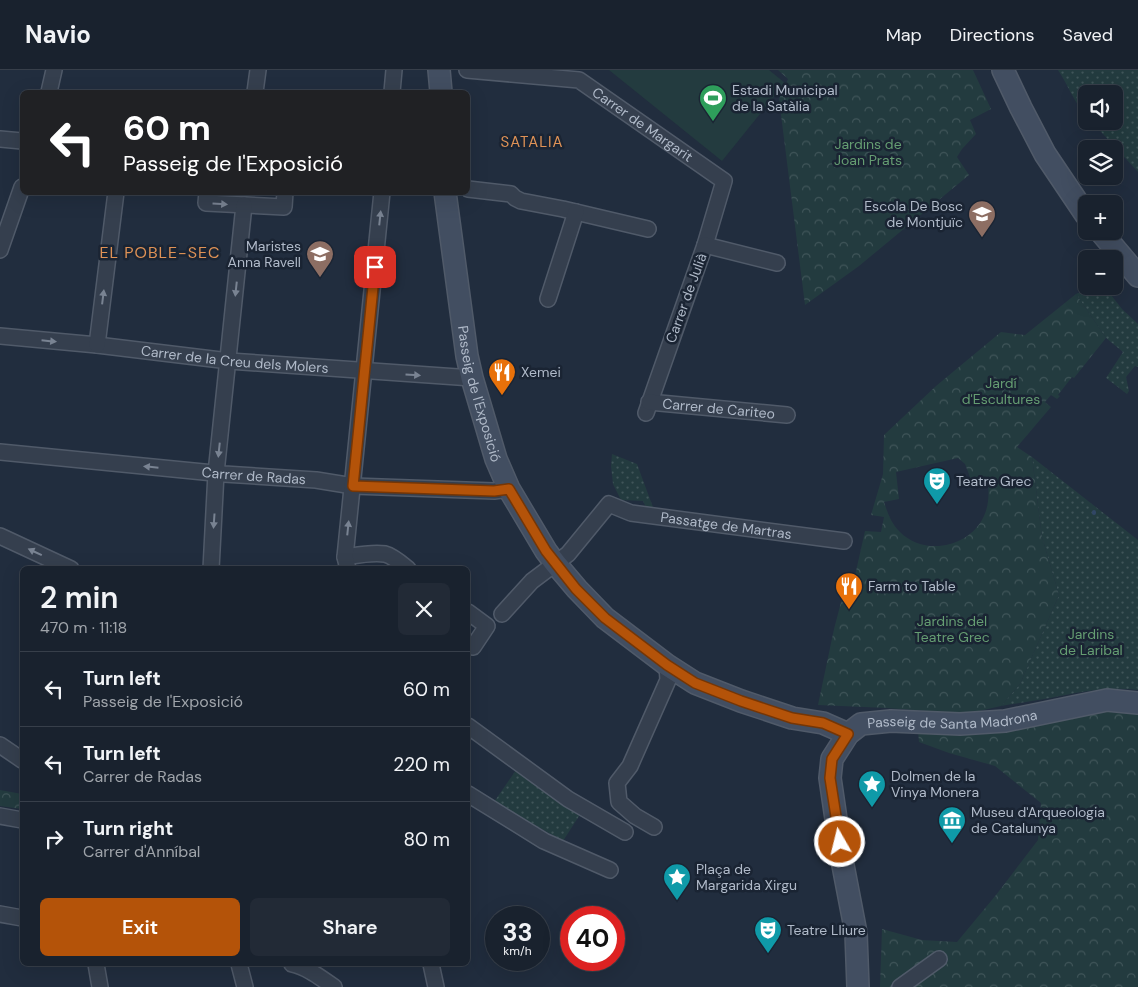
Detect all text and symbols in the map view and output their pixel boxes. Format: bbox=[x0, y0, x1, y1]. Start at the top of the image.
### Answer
text: Navio bbox=[25, 19, 91, 50]
text: Map bbox=[886, 23, 922, 47]
text: Directions bbox=[950, 23, 1035, 47]
text: Saved bbox=[1063, 23, 1113, 47]
place label: Estadi Municipal de la Satàlia bbox=[732, 81, 838, 115]
street label: Carrer de Margarit bbox=[589, 83, 697, 166]
sports icon: Estadi Municipal de la Satàlia bbox=[698, 83, 728, 122]
map controls bbox=[1078, 85, 1123, 295]
button: sound bbox=[1078, 85, 1123, 130]
text: 60 m bbox=[123, 105, 211, 151]
icon: left bbox=[40, 110, 105, 175]
district label: SATALIA bbox=[500, 132, 564, 152]
park label: Jardins de Joan Prats bbox=[834, 135, 902, 169]
button: layers bbox=[1078, 140, 1123, 185]
text: Passeig de l'Exposició bbox=[123, 149, 343, 178]
button: + bbox=[1078, 195, 1123, 240]
place label: Escola De Bosc de Montjuïc bbox=[864, 197, 963, 231]
school or university icon: Escola De Bosc de Montjuïc bbox=[967, 199, 997, 238]
one-way arrow bbox=[212, 200, 228, 208]
one-way arrow bbox=[376, 210, 384, 226]
place label: Maristes Anna Ravell bbox=[228, 237, 301, 271]
school or university icon: Maristes Anna Ravell bbox=[305, 239, 335, 278]
district label: EL POBLE-SEC bbox=[100, 242, 220, 263]
pin bbox=[354, 246, 396, 288]
button: − bbox=[1078, 250, 1123, 295]
street label: Carrer de Julià bbox=[661, 251, 711, 345]
icon: arrive bbox=[361, 253, 389, 281]
one-way arrow bbox=[232, 281, 240, 297]
one-way arrow bbox=[99, 289, 107, 305]
street label: Passeig de l'Exposició bbox=[454, 324, 505, 464]
one-way arrow bbox=[41, 337, 57, 345]
street label: Carrer de la Creu dels Molers bbox=[140, 341, 329, 377]
restaurant icon: Xemei bbox=[487, 357, 517, 396]
place label: Xemei bbox=[521, 363, 561, 381]
one-way arrow bbox=[405, 371, 421, 379]
park label: Jardí d'Escultures bbox=[962, 374, 1040, 408]
street label: Carrer de Cariteo bbox=[662, 394, 776, 423]
one-way arrow bbox=[215, 442, 223, 458]
one-way arrow bbox=[142, 462, 158, 470]
street label: Carrer de Radas bbox=[201, 463, 306, 488]
theatre icon: Teatre Grec bbox=[922, 466, 952, 505]
place label: Teatre Grec bbox=[956, 472, 1032, 490]
street label: Passatge de Martras bbox=[660, 508, 793, 543]
one-way arrow bbox=[209, 513, 217, 529]
one-way arrow bbox=[344, 519, 352, 535]
one-way arrow bbox=[28, 548, 42, 556]
restaurant icon: Farm to Table bbox=[834, 571, 864, 610]
place label: Farm to Table bbox=[868, 577, 956, 595]
text: 2 min bbox=[40, 578, 118, 617]
button: close bbox=[398, 583, 450, 635]
park label: Jardins del Teatre Grec bbox=[914, 612, 990, 646]
text: 470 m · 11:18 bbox=[40, 617, 127, 638]
park label: Jardins de Laribal bbox=[1059, 625, 1123, 659]
text: Turn left bbox=[83, 666, 161, 691]
icon: left bbox=[40, 675, 68, 703]
text: 60 m bbox=[403, 677, 450, 702]
text: Passeig de l'Exposició bbox=[83, 691, 243, 712]
street label: Passeig de Santa Madrona bbox=[866, 706, 1039, 733]
text: Turn left bbox=[83, 741, 161, 766]
icon: left bbox=[40, 750, 68, 778]
text: 220 m bbox=[393, 752, 450, 777]
text: Carrer de Radas bbox=[83, 766, 202, 787]
place label: Dolmen de la Vinya Monera bbox=[891, 767, 979, 801]
place icon: Dolmen de la Vinya Monera bbox=[857, 769, 887, 808]
place label: Museu d'Arqueologia de Catalunya bbox=[971, 803, 1105, 837]
museum icon: Museu d'Arqueologia de Catalunya bbox=[937, 805, 967, 844]
position arrow bbox=[813, 815, 865, 867]
text: Turn right bbox=[83, 816, 173, 841]
icon: right bbox=[40, 825, 68, 853]
text: 80 m bbox=[403, 827, 450, 852]
text: Carrer d'Anníbal bbox=[83, 841, 200, 862]
place label: Plaça de Margarida Xirgu bbox=[696, 860, 797, 894]
place icon: Plaça de Margarida Xirgu bbox=[662, 862, 692, 901]
button: Exit bbox=[40, 898, 240, 956]
button: Share bbox=[250, 898, 450, 956]
speed limit sign: 40 bbox=[560, 906, 625, 971]
theatre icon: Teatre Lliure bbox=[753, 915, 783, 954]
text: 33 bbox=[502, 916, 533, 949]
place label: Teatre Lliure bbox=[787, 921, 866, 939]
text: km/h bbox=[503, 943, 532, 959]

